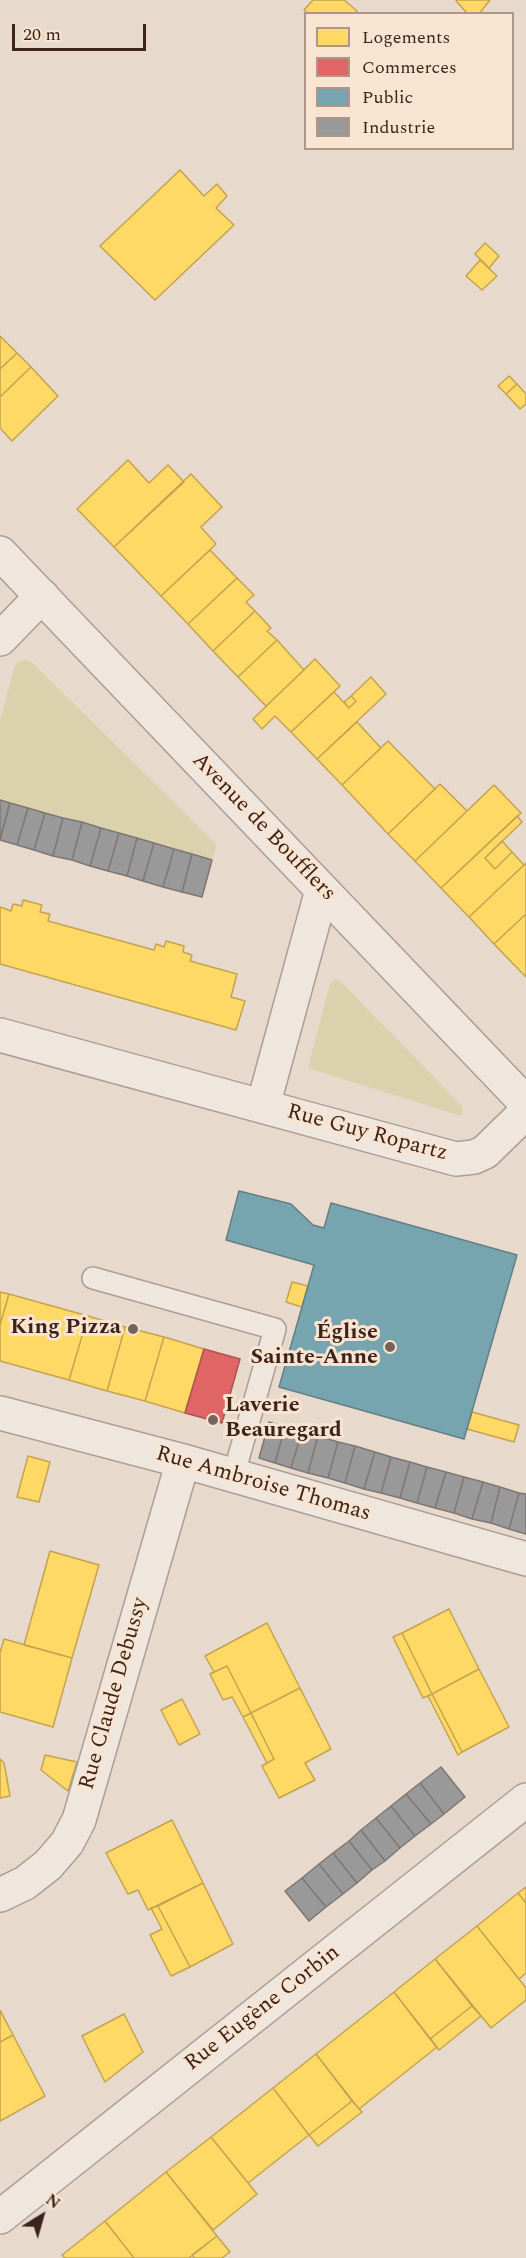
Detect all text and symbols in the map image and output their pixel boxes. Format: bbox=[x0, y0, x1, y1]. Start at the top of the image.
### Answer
scale bar bbox=[15, 12, 148, 50]
legend bbox=[304, 12, 514, 150]
text: 20 m bbox=[23, 21, 61, 48]
text: Logements bbox=[362, 24, 450, 51]
text: Commerces bbox=[362, 54, 457, 81]
text: Public bbox=[362, 84, 413, 111]
text: Industrie bbox=[362, 114, 435, 141]
street label: Avenue de Boufflers bbox=[185, 748, 341, 908]
street label: Rue Guy Ropartz bbox=[284, 1100, 450, 1168]
place label: King Pizza bbox=[10, 1316, 121, 1342]
place label: Église Sainte-Anne bbox=[251, 1321, 378, 1372]
marker: King Pizza bbox=[126, 1322, 140, 1336]
marker: Église Sainte-Anne bbox=[383, 1340, 397, 1354]
place label: Laverie Beauregard bbox=[225, 1394, 342, 1446]
marker: Laverie Beauregard bbox=[206, 1413, 220, 1427]
street label: Rue Ambroise Thomas bbox=[153, 1442, 373, 1528]
street label: Rue Claude Debussy bbox=[75, 1595, 155, 1793]
street label: Rue Eugène Corbin bbox=[180, 1940, 346, 2078]
north arrow bbox=[12, 2186, 72, 2246]
text: N bbox=[40, 2188, 65, 2215]

